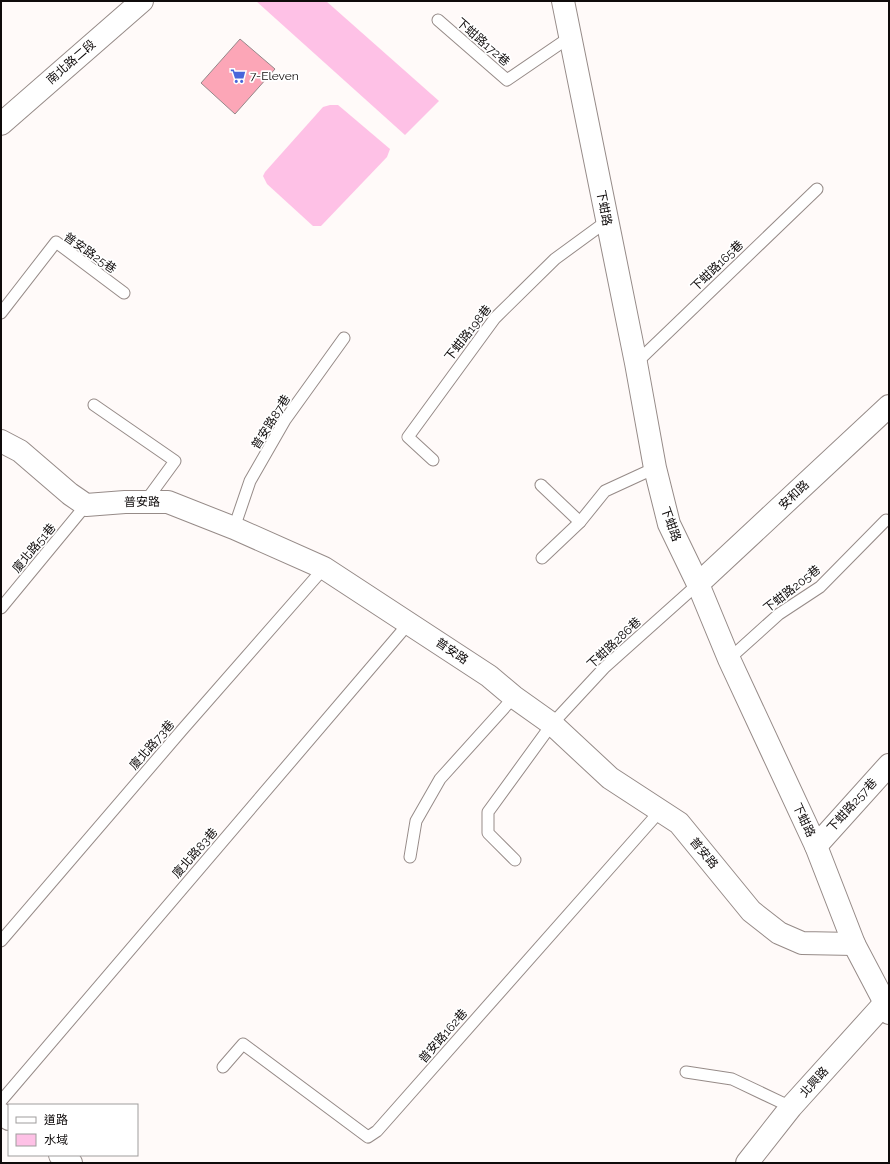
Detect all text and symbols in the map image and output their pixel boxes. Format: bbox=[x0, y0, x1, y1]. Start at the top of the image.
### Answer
street label: 下蚶路172巷 bbox=[454, 15, 512, 69]
street label: 南北路二段 bbox=[44, 37, 98, 87]
supermarket icon: 7-Eleven bbox=[229, 67, 247, 85]
place label: 7-Eleven bbox=[250, 69, 299, 83]
street label: 下蚶路 bbox=[594, 189, 614, 227]
street label: 普安路25巷 bbox=[61, 230, 119, 276]
street label: 下蚶路165巷 bbox=[688, 238, 746, 294]
street label: 下蚶路198巷 bbox=[442, 302, 494, 364]
street label: 普安路87巷 bbox=[249, 392, 293, 452]
street label: 安和路 bbox=[776, 478, 812, 512]
street label: 普安路 bbox=[124, 495, 160, 509]
street label: 下蚶路 bbox=[658, 505, 684, 543]
street label: 廈北路51巷 bbox=[9, 521, 59, 575]
street label: 下蚶路205巷 bbox=[761, 563, 823, 615]
street label: 下蚶路286巷 bbox=[584, 614, 644, 672]
street label: 普安路 bbox=[433, 635, 471, 667]
street label: 廈北路73巷 bbox=[127, 717, 177, 773]
street label: 下蚶路257巷 bbox=[824, 775, 880, 835]
street label: 下蚶路 bbox=[790, 801, 818, 839]
street label: 廈北路83巷 bbox=[170, 825, 220, 881]
street label: 普安路 bbox=[687, 835, 721, 871]
street label: 普安路162巷 bbox=[416, 1006, 470, 1066]
street label: 北興路 bbox=[797, 1064, 831, 1100]
legend bbox=[8, 1104, 138, 1156]
text: 道路 bbox=[44, 1113, 68, 1127]
text: 水域 bbox=[44, 1133, 68, 1147]

